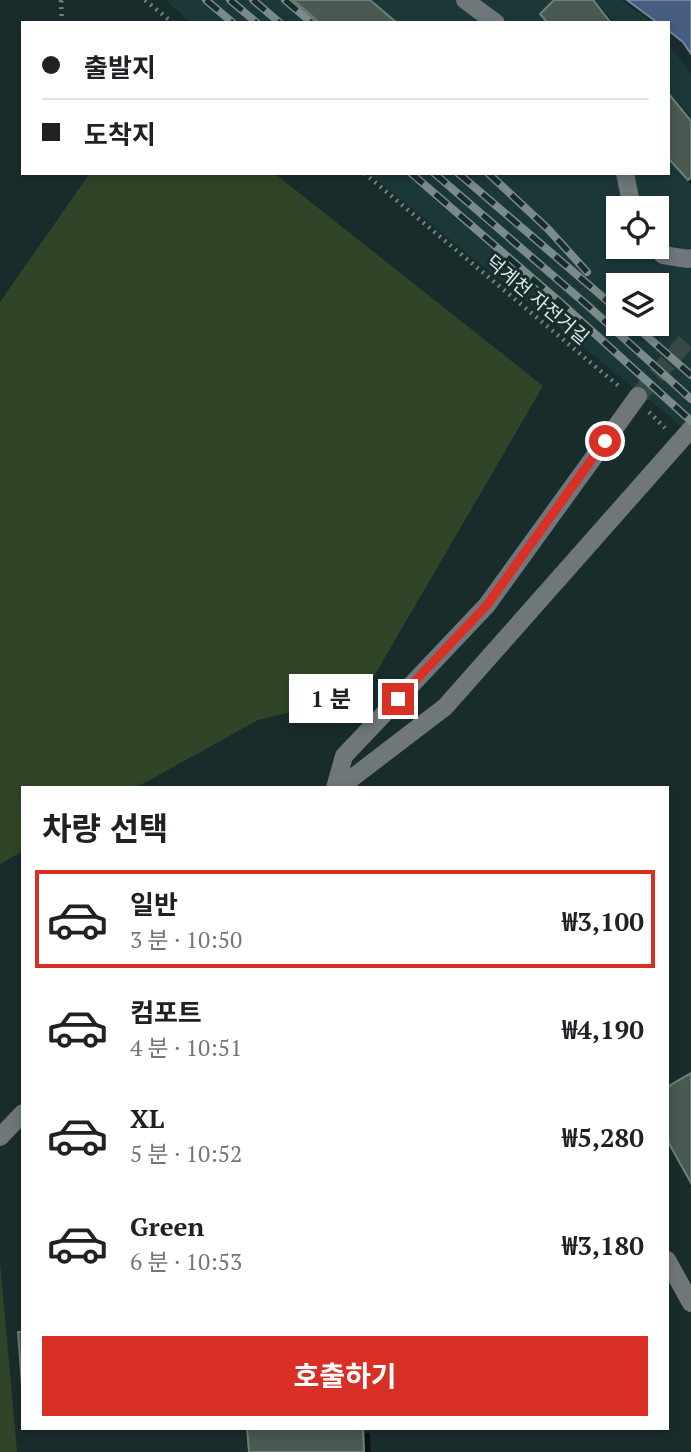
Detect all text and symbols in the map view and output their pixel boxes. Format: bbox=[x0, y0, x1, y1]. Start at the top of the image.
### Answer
text: 출발지 bbox=[84, 50, 156, 84]
text: 도착지 bbox=[84, 117, 156, 151]
map controls bbox=[606, 196, 669, 336]
button: locate bbox=[606, 196, 669, 259]
street label: 덕계천 자전거길 bbox=[481, 249, 595, 349]
button: layers bbox=[606, 273, 669, 336]
route start bbox=[589, 425, 621, 457]
callout: 1 분 bbox=[290, 674, 374, 724]
text: 1 분 bbox=[311, 683, 351, 714]
route end bbox=[382, 683, 414, 715]
text: 차량 선택 bbox=[42, 807, 168, 849]
text: 일반 bbox=[130, 887, 178, 921]
icon: car bbox=[46, 888, 109, 951]
text: ₩3,100 bbox=[562, 904, 644, 938]
text: 3 분 · 10:50 bbox=[130, 924, 242, 955]
text: 컴포트 bbox=[130, 995, 202, 1029]
icon: car bbox=[46, 996, 109, 1059]
text: ₩4,190 bbox=[562, 1012, 644, 1046]
text: 4 분 · 10:51 bbox=[130, 1032, 242, 1063]
text: XL bbox=[130, 1101, 164, 1135]
icon: car bbox=[46, 1104, 109, 1167]
text: ₩5,280 bbox=[562, 1120, 644, 1154]
text: 5 분 · 10:52 bbox=[130, 1138, 242, 1169]
text: Green bbox=[130, 1209, 204, 1243]
icon: car bbox=[46, 1212, 109, 1275]
text: ₩3,180 bbox=[562, 1228, 644, 1262]
text: 6 분 · 10:53 bbox=[130, 1246, 242, 1277]
button: 호출하기 bbox=[42, 1336, 648, 1416]

